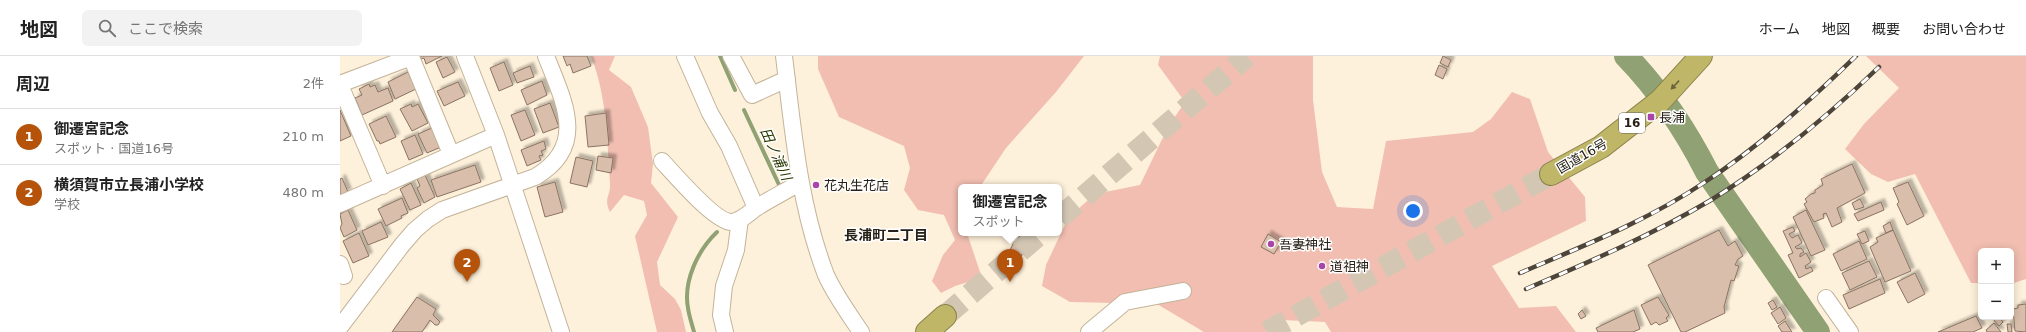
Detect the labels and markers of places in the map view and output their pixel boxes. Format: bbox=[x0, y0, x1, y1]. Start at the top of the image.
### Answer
place label: 長浦 bbox=[1659, 110, 1685, 125]
marker: 長浦 bbox=[1646, 112, 1656, 122]
place label: 花丸生花店 bbox=[824, 178, 889, 193]
marker: 花丸生花店 bbox=[811, 180, 821, 190]
place label: 吾妻神社 bbox=[1279, 237, 1331, 252]
marker: 吾妻神社 bbox=[1266, 239, 1276, 249]
pin: 2 bbox=[454, 249, 480, 282]
pin: 1 bbox=[997, 249, 1023, 282]
place label: 道祖神 bbox=[1330, 259, 1369, 274]
marker: 道祖神 bbox=[1317, 261, 1327, 271]

